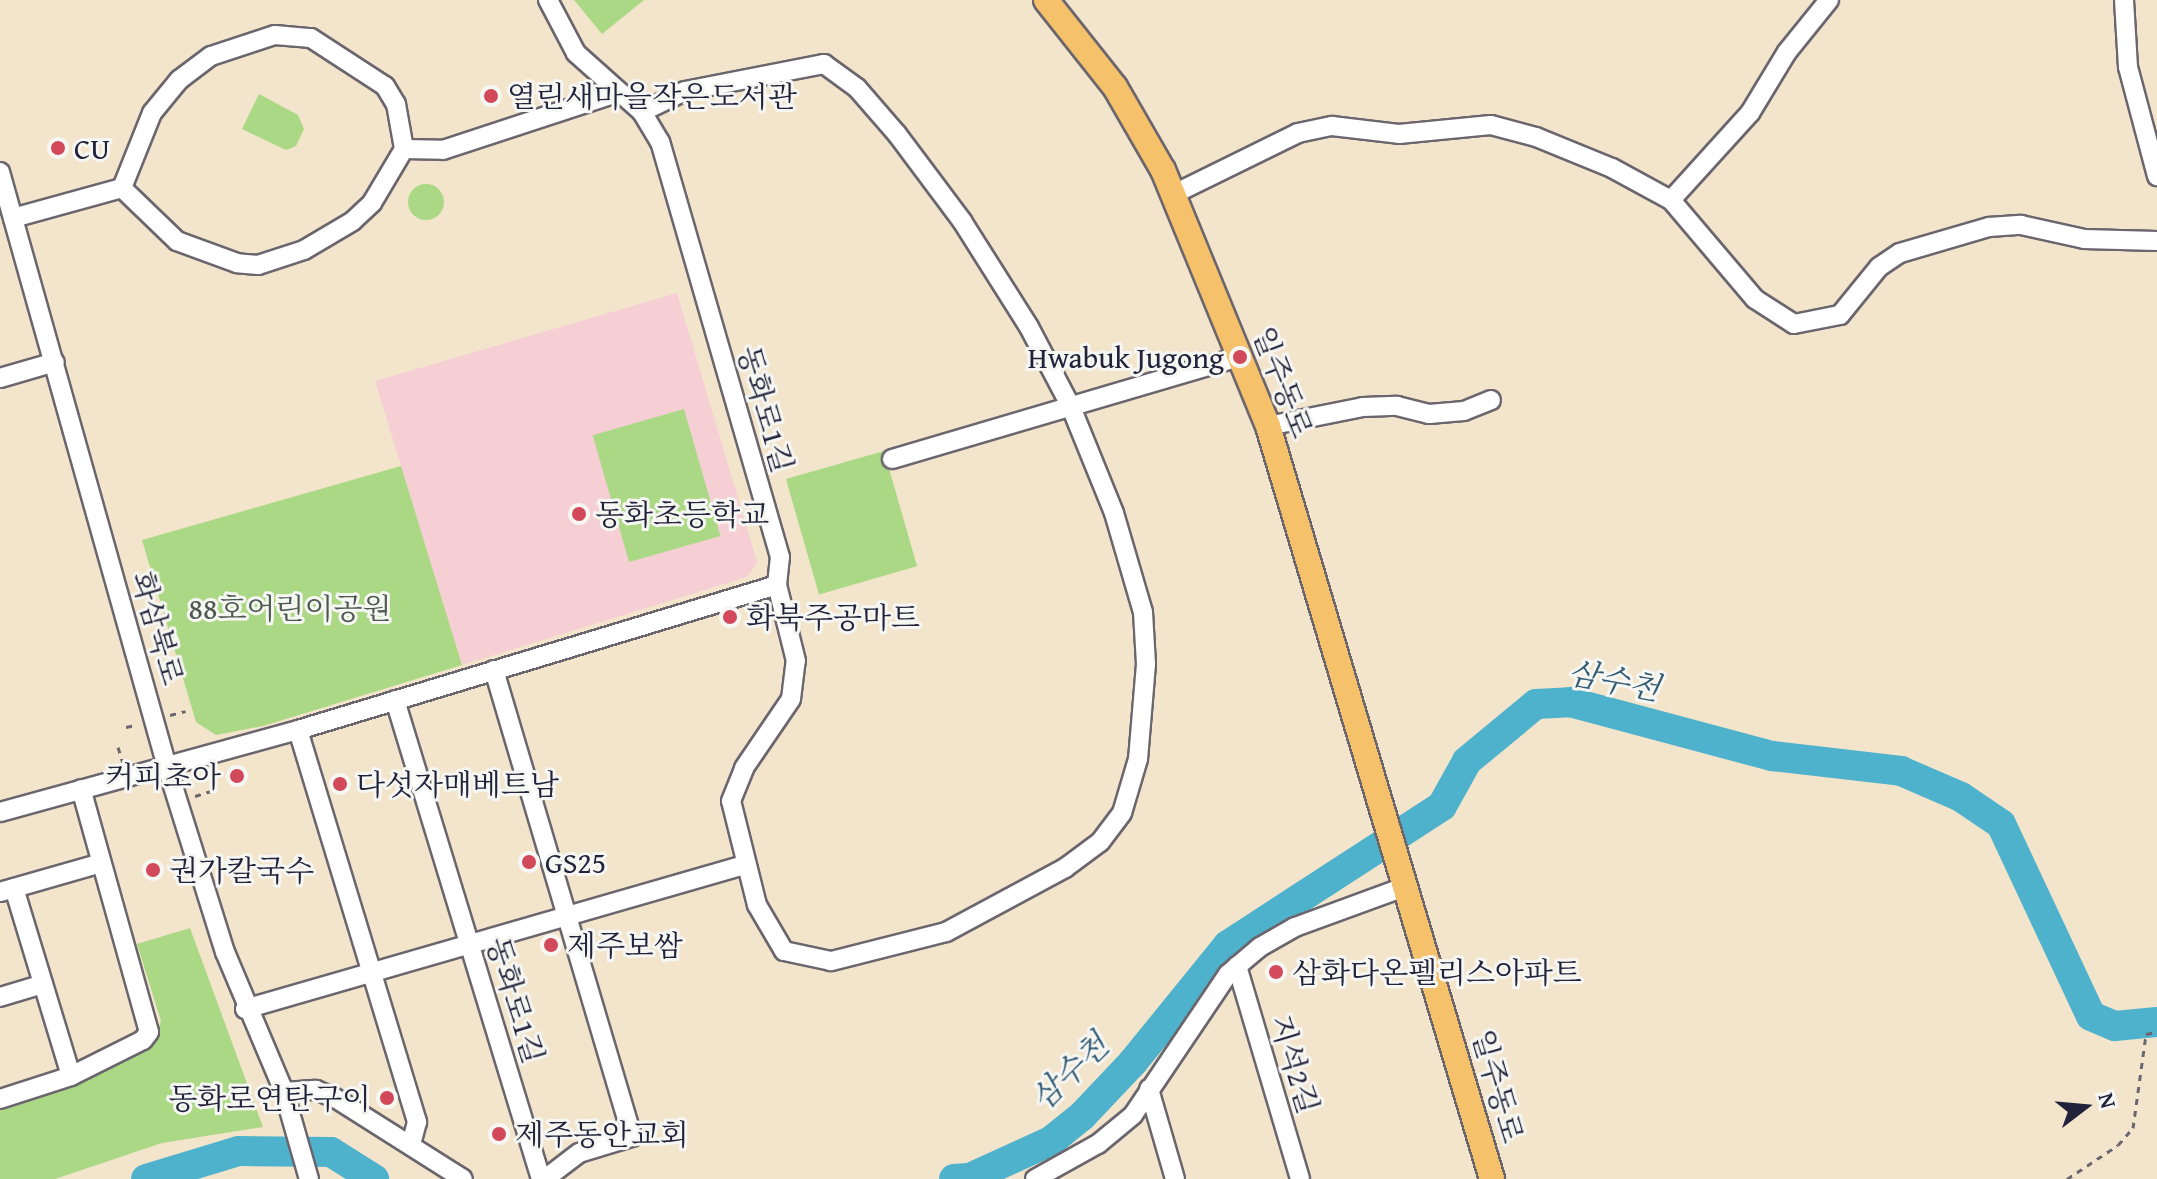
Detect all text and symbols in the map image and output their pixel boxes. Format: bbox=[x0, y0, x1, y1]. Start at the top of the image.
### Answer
place label: 열린새마을작은도서관 bbox=[507, 78, 797, 114]
marker: 열린새마을작은도서관 bbox=[482, 87, 500, 105]
place label: CU bbox=[74, 130, 110, 166]
marker: CU bbox=[49, 139, 67, 157]
street label: 일주동로 bbox=[1245, 321, 1321, 443]
place label: Hwabuk Jugong bbox=[1028, 339, 1224, 375]
street label: 동화로1길 bbox=[731, 341, 801, 477]
marker: Hwabuk Jugong bbox=[1231, 348, 1249, 366]
place label: 동화초등학교 bbox=[595, 496, 769, 532]
marker: 동화초등학교 bbox=[570, 505, 588, 523]
street label: 화삼북로 bbox=[125, 567, 191, 689]
park label: 88호어린이공원 bbox=[189, 590, 391, 626]
place label: 화북주공마트 bbox=[746, 599, 920, 635]
marker: 화북주공마트 bbox=[721, 608, 739, 626]
water label: 삼수천 bbox=[1565, 653, 1663, 709]
place label: 커피초아 bbox=[105, 758, 221, 794]
place label: 다섯자매베트남 bbox=[356, 766, 559, 802]
marker: 커피초아 bbox=[228, 767, 246, 785]
marker: 다섯자매베트남 bbox=[331, 775, 349, 793]
place label: GS25 bbox=[545, 844, 606, 880]
place label: 권가칼국수 bbox=[169, 852, 314, 888]
marker: GS25 bbox=[520, 853, 538, 871]
marker: 권가칼국수 bbox=[144, 861, 162, 879]
place label: 제주보쌈 bbox=[567, 927, 683, 963]
street label: 동화로1길 bbox=[480, 932, 552, 1068]
marker: 제주보쌈 bbox=[542, 936, 560, 954]
place label: 삼화다온펠리스아파트 bbox=[1292, 954, 1582, 990]
marker: 삼화다온펠리스아파트 bbox=[1267, 963, 1285, 981]
street label: 지석2길 bbox=[1263, 1010, 1327, 1118]
street label: 일주동로 bbox=[1465, 1025, 1531, 1147]
water label: 삼수천 bbox=[1023, 1026, 1117, 1118]
north arrow bbox=[2045, 1067, 2125, 1147]
place label: 동화로연탄구이 bbox=[168, 1080, 371, 1116]
marker: 동화로연탄구이 bbox=[378, 1089, 396, 1107]
text: N bbox=[2091, 1089, 2125, 1112]
place label: 제주동안교회 bbox=[515, 1116, 689, 1152]
marker: 제주동안교회 bbox=[490, 1125, 508, 1143]

